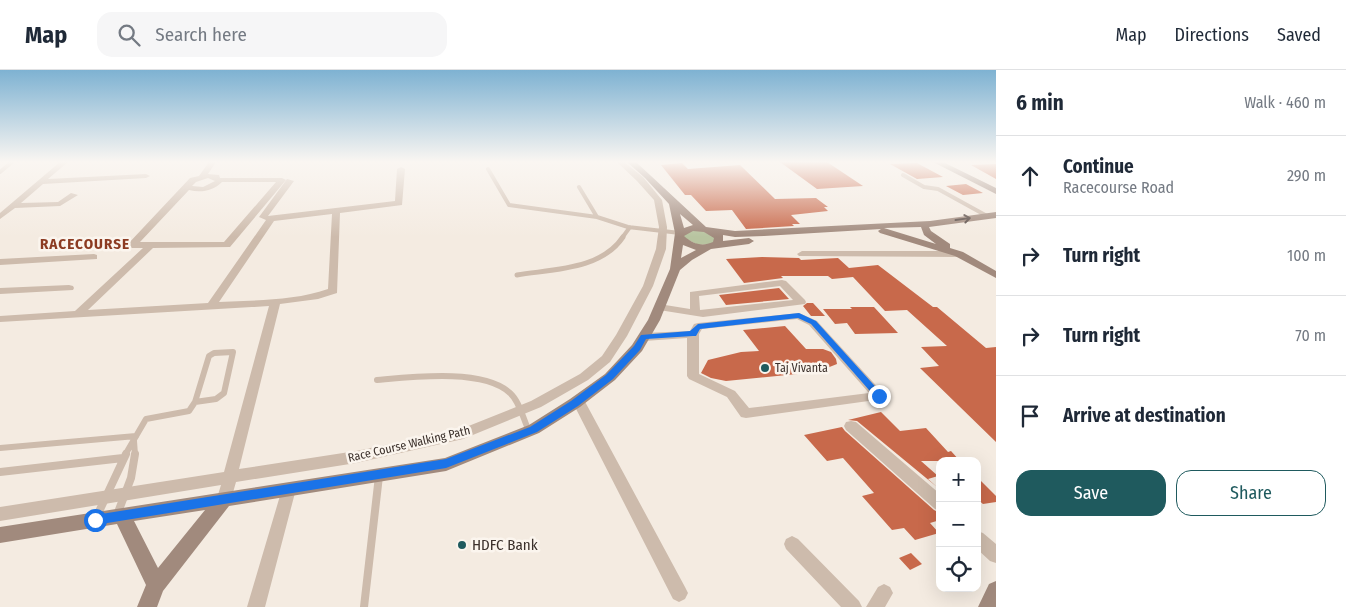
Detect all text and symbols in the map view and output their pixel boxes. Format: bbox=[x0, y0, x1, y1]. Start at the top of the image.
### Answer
search box bbox=[97, 12, 447, 57]
text: Map bbox=[25, 21, 67, 49]
icon: search bbox=[115, 21, 143, 49]
text: Search here bbox=[155, 23, 247, 46]
text: Map bbox=[1115, 24, 1147, 46]
text: Directions bbox=[1175, 24, 1249, 46]
text: Saved bbox=[1277, 24, 1321, 46]
text: 6 min bbox=[1016, 90, 1064, 116]
text: Walk · 460 m bbox=[1244, 93, 1326, 112]
text: Continue bbox=[1063, 155, 1134, 178]
icon: ahead bbox=[1016, 162, 1044, 190]
text: 290 m bbox=[1287, 166, 1326, 185]
text: Racecourse Road bbox=[1063, 178, 1174, 197]
one-way arrow bbox=[955, 214, 971, 224]
district label: RACECOURSE bbox=[40, 235, 130, 253]
icon: right bbox=[1016, 242, 1044, 270]
text: Turn right bbox=[1063, 244, 1140, 267]
text: 100 m bbox=[1287, 246, 1326, 265]
icon: right bbox=[1016, 322, 1044, 350]
text: Turn right bbox=[1063, 324, 1140, 347]
text: 70 m bbox=[1295, 326, 1326, 345]
place label: Taj Vivanta bbox=[775, 361, 828, 375]
marker: Taj Vivanta bbox=[759, 362, 771, 374]
route end bbox=[868, 385, 891, 408]
icon: arrive bbox=[1016, 402, 1044, 430]
text: Arrive at destination bbox=[1063, 404, 1226, 427]
street label: Race Course Walking Path bbox=[347, 423, 471, 465]
map controls bbox=[936, 457, 981, 592]
button: + bbox=[936, 457, 981, 502]
button: Save bbox=[1016, 470, 1166, 516]
button: Share bbox=[1176, 470, 1326, 516]
button: − bbox=[936, 502, 981, 547]
route start bbox=[84, 509, 107, 532]
place label: HDFC Bank bbox=[472, 536, 538, 554]
marker: HDFC Bank bbox=[456, 539, 468, 551]
button: locate bbox=[936, 547, 981, 592]

